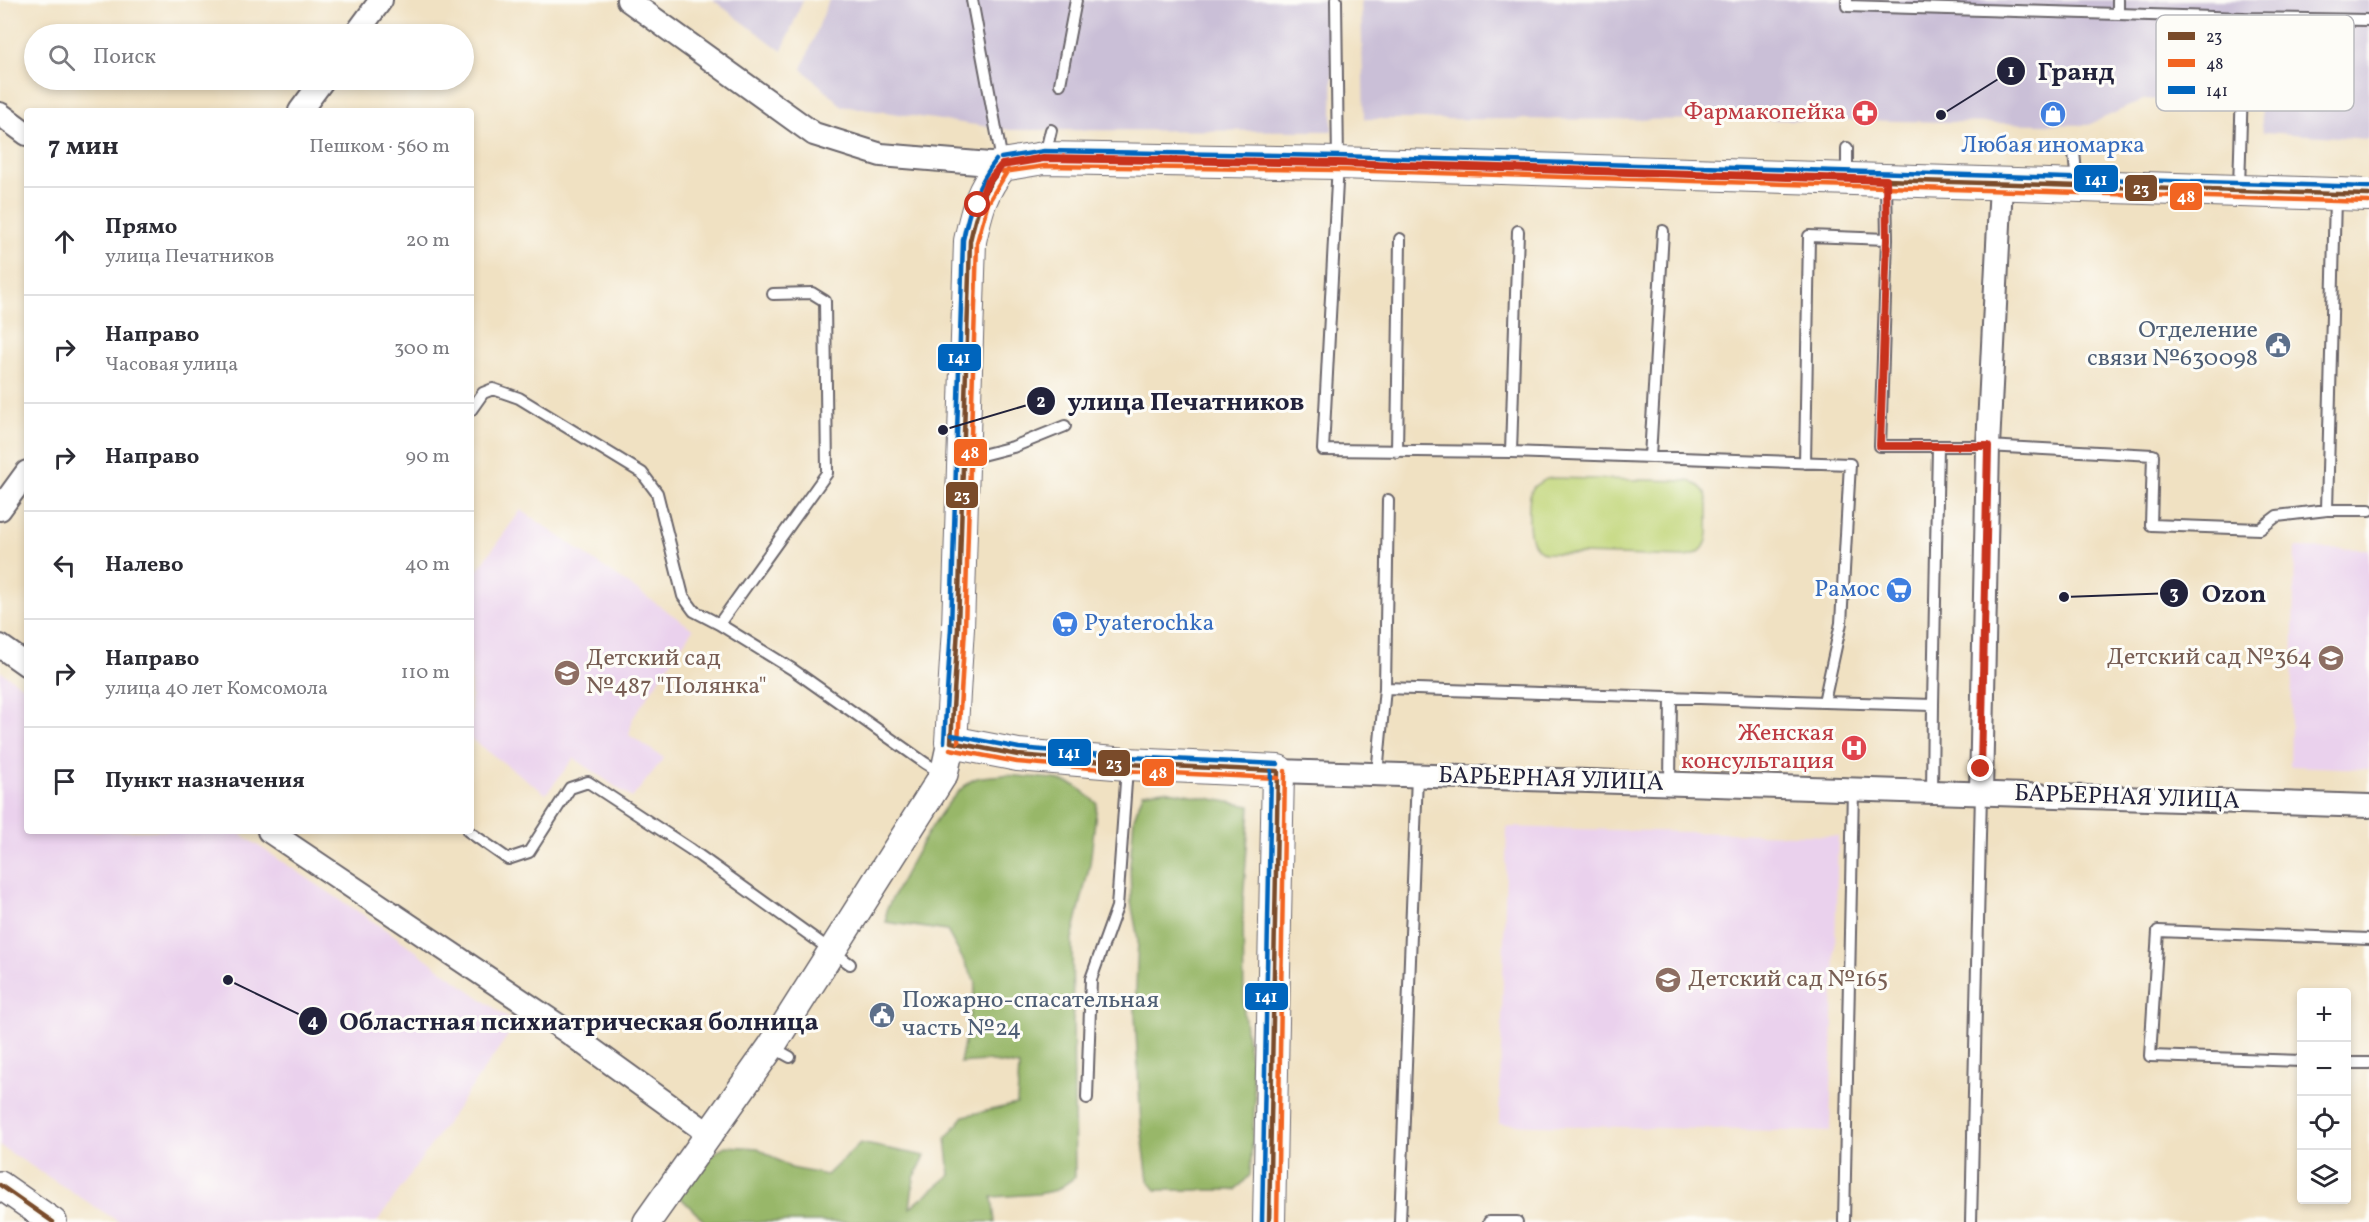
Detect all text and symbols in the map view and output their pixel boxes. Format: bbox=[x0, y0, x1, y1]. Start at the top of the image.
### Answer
legend bbox=[2156, 15, 2354, 111]
search box bbox=[24, 24, 474, 90]
text: 23 bbox=[2206, 27, 2222, 49]
icon: search bbox=[45, 41, 78, 74]
text: Поиск bbox=[93, 42, 156, 73]
callout: Гранд bbox=[1996, 49, 2127, 93]
text: 48 bbox=[2206, 54, 2223, 76]
text: Гранд bbox=[2037, 55, 2115, 91]
text: 1 bbox=[2007, 60, 2015, 85]
text: 141 bbox=[2206, 81, 2228, 103]
place label: Фармакопейка bbox=[1684, 96, 1846, 130]
pharmacy icon: Фармакопейка bbox=[1850, 98, 1880, 128]
shop icon: Любая иномарка bbox=[2038, 99, 2068, 129]
text: 7 мин bbox=[48, 129, 119, 165]
place label: Любая иномарка bbox=[1961, 129, 2145, 163]
text: Пешком · 560 m bbox=[309, 133, 450, 161]
line badge: 141 bbox=[2073, 164, 2119, 193]
text: 141 bbox=[2085, 170, 2107, 192]
line badge: 23 bbox=[2124, 174, 2158, 202]
text: 23 bbox=[2133, 179, 2149, 201]
line badge: 48 bbox=[2169, 182, 2203, 211]
text: 48 bbox=[2177, 187, 2195, 209]
route start bbox=[964, 191, 990, 217]
text: Прямо bbox=[105, 212, 177, 243]
icon: ahead bbox=[48, 225, 81, 258]
text: 20 m bbox=[406, 227, 450, 255]
text: улица Печатников bbox=[105, 243, 274, 271]
place label: Отделение связи №630098 bbox=[2087, 314, 2258, 376]
text: Направо bbox=[105, 320, 199, 351]
public building icon: Отделение связи №630098 bbox=[2263, 330, 2293, 360]
icon: right bbox=[48, 333, 81, 366]
text: 300 m bbox=[394, 335, 450, 363]
line badge: 141 bbox=[937, 343, 982, 372]
text: 141 bbox=[948, 348, 970, 370]
text: Часовая улица bbox=[105, 351, 238, 379]
callout: улица Печатников bbox=[1026, 379, 1317, 423]
text: улица Печатников bbox=[1067, 385, 1305, 421]
text: 2 bbox=[1036, 390, 1046, 415]
line badge: 48 bbox=[953, 438, 988, 467]
icon: right bbox=[48, 441, 81, 474]
text: Направо bbox=[105, 442, 199, 473]
text: 90 m bbox=[406, 443, 450, 471]
text: 48 bbox=[961, 443, 979, 465]
line badge: 23 bbox=[945, 481, 979, 509]
text: 23 bbox=[954, 486, 970, 508]
icon: left bbox=[48, 549, 81, 582]
text: Налево bbox=[105, 550, 184, 581]
text: 40 m bbox=[405, 551, 450, 579]
callout: Ozon bbox=[2159, 571, 2278, 615]
place label: Рамос bbox=[1814, 573, 1880, 607]
supermarket icon: Рамос bbox=[1884, 575, 1914, 605]
text: Ozon bbox=[2202, 577, 2266, 613]
text: 3 bbox=[2169, 582, 2179, 607]
place label: Pyaterochka bbox=[1084, 607, 1214, 641]
supermarket icon: Pyaterochka bbox=[1050, 609, 1080, 639]
place label: Детский сад №364 bbox=[2107, 641, 2312, 675]
place label: Детский сад №487 "Полянка" bbox=[586, 642, 767, 704]
school or university icon: Детский сад №364 bbox=[2316, 643, 2346, 673]
text: Направо bbox=[105, 644, 199, 675]
icon: right bbox=[48, 657, 81, 690]
school or university icon: Детский сад №487 "Полянка" bbox=[552, 658, 582, 688]
text: 110 m bbox=[401, 659, 450, 687]
text: улица 40 лет Комсомола bbox=[105, 675, 328, 703]
place label: Женская консультация bbox=[1681, 717, 1834, 779]
hospital icon: Женская консультация bbox=[1839, 733, 1869, 763]
line badge: 141 bbox=[1047, 738, 1092, 767]
text: 141 bbox=[1058, 743, 1080, 765]
line badge: 23 bbox=[1097, 749, 1131, 777]
text: 23 bbox=[1106, 754, 1122, 776]
route end bbox=[1967, 755, 1993, 781]
line badge: 48 bbox=[1141, 758, 1175, 787]
street label: БАРЬЕРНАЯ УЛИЦА bbox=[1438, 759, 1665, 801]
text: 48 bbox=[1149, 763, 1167, 785]
icon: arrive bbox=[48, 765, 81, 798]
text: Пункт назначения bbox=[105, 766, 305, 797]
street label: БАРЬЕРНАЯ УЛИЦА bbox=[2014, 777, 2241, 819]
place label: Детский сад №165 bbox=[1688, 963, 1888, 997]
school or university icon: Детский сад №165 bbox=[1653, 965, 1683, 995]
line badge: 141 bbox=[1244, 982, 1289, 1011]
place label: Пожарно-спасательная часть №24 bbox=[902, 984, 1159, 1046]
text: 141 bbox=[1255, 987, 1277, 1009]
map controls bbox=[2297, 988, 2351, 1204]
button: + bbox=[2297, 988, 2351, 1042]
callout: Областная психиатрическая болница bbox=[298, 999, 831, 1043]
public building icon: Пожарно-спасательная часть №24 bbox=[867, 1000, 897, 1030]
text: Областная психиатрическая болница bbox=[339, 1005, 819, 1041]
text: 4 bbox=[308, 1010, 319, 1035]
button: − bbox=[2297, 1042, 2351, 1096]
button: locate bbox=[2297, 1096, 2351, 1150]
button: layers bbox=[2297, 1150, 2351, 1204]

